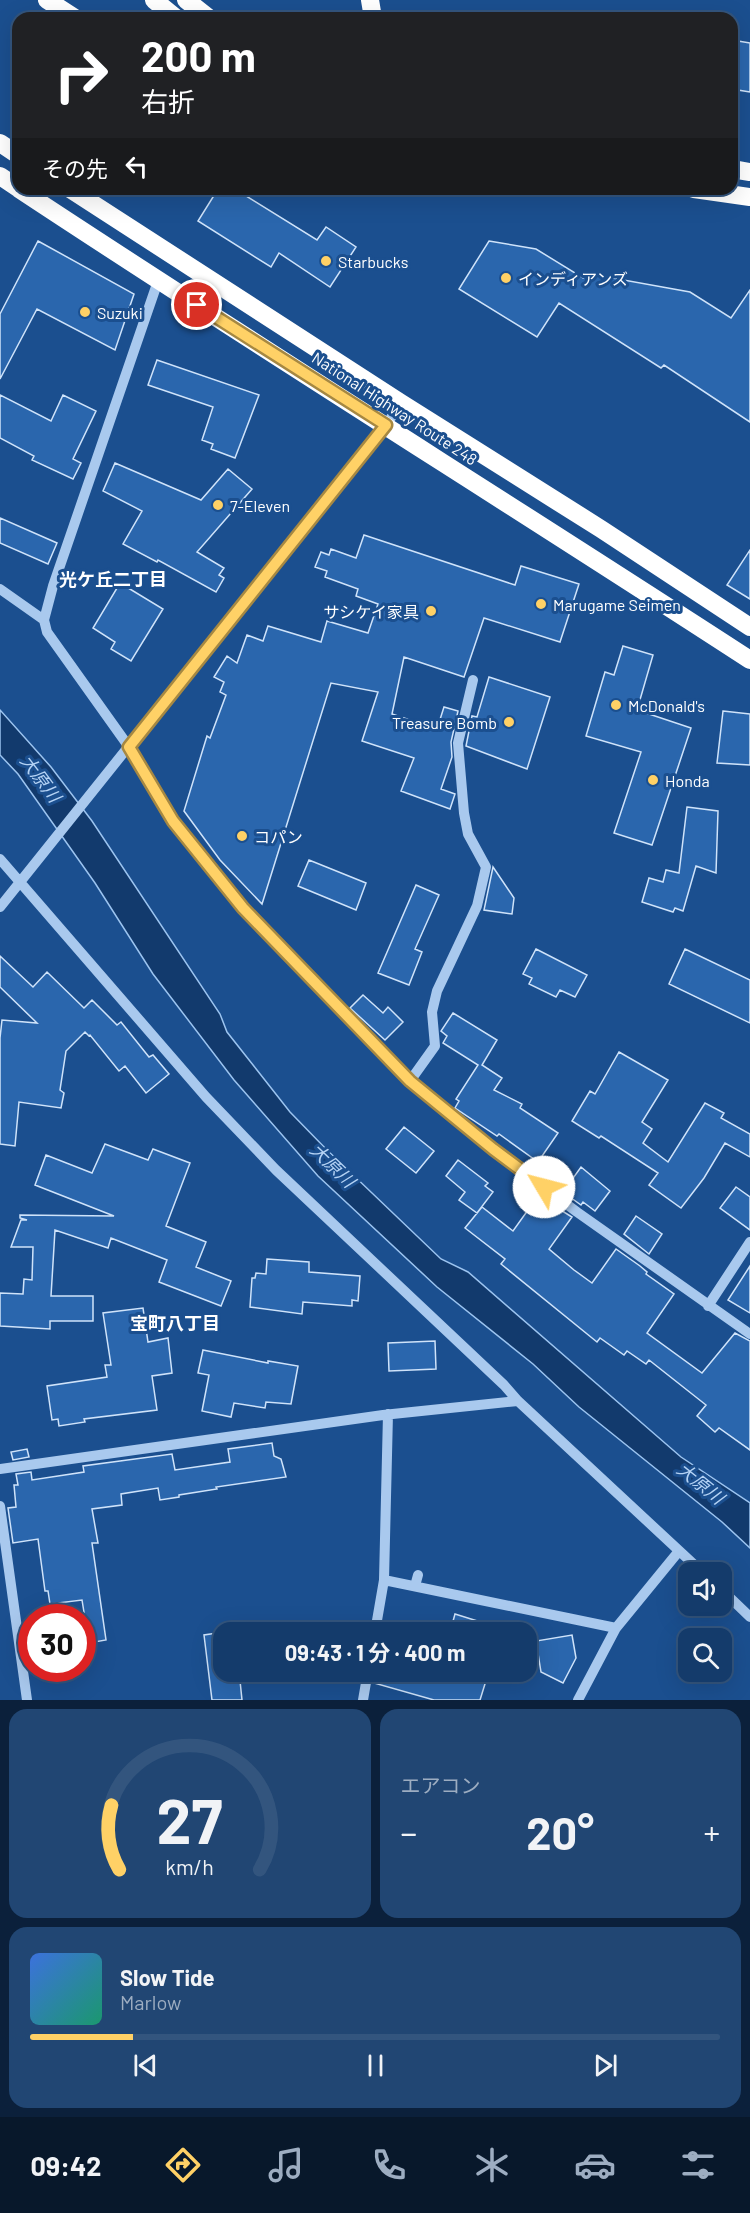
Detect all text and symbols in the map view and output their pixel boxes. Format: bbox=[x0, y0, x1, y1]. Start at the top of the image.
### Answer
text: 200 m bbox=[141, 30, 256, 80]
icon: right bbox=[42, 36, 120, 114]
text: 右折 bbox=[141, 85, 195, 117]
icon: left bbox=[120, 150, 153, 183]
text: その先 bbox=[42, 155, 108, 181]
place label: Starbucks bbox=[338, 252, 408, 271]
marker: Starbucks bbox=[319, 254, 333, 268]
place label: インディアンズ bbox=[518, 269, 628, 288]
marker: インディアンズ bbox=[499, 271, 513, 285]
pin bbox=[171, 279, 222, 330]
icon: arrive bbox=[180, 288, 213, 321]
place label: Suzuki bbox=[97, 303, 143, 322]
marker: Suzuki bbox=[78, 305, 92, 319]
street label: National Highway Route 248 bbox=[309, 347, 481, 469]
place label: 7-Eleven bbox=[230, 496, 290, 515]
marker: 7-Eleven bbox=[211, 498, 225, 512]
district label: 光ケ丘二丁目 bbox=[59, 568, 167, 590]
place label: Marugame Seimen bbox=[553, 595, 681, 614]
marker: Marugame Seimen bbox=[534, 597, 548, 611]
place label: サシケイ家具 bbox=[323, 602, 419, 621]
marker: サシケイ家具 bbox=[424, 604, 438, 618]
place label: McDonald's bbox=[628, 696, 705, 715]
marker: McDonald's bbox=[609, 698, 623, 712]
place label: Treasure Bomb bbox=[392, 713, 497, 732]
marker: Treasure Bomb bbox=[502, 715, 516, 729]
water label: 大原川 bbox=[16, 750, 67, 808]
place label: Honda bbox=[665, 771, 710, 790]
marker: Honda bbox=[646, 773, 660, 787]
place label: コパン bbox=[254, 827, 303, 846]
marker: コパン bbox=[235, 829, 249, 843]
water label: 大原川 bbox=[306, 1138, 362, 1193]
position arrow bbox=[512, 1155, 576, 1219]
district label: 宝町八丁目 bbox=[130, 1312, 220, 1334]
water label: 大原川 bbox=[673, 1457, 730, 1510]
map controls bbox=[678, 1562, 732, 1682]
button: sound bbox=[678, 1562, 732, 1616]
speed limit sign: 30 bbox=[18, 1604, 96, 1682]
button: search bbox=[678, 1628, 732, 1682]
text: 09:43 · 1 分 · 400 m bbox=[285, 1639, 465, 1665]
text: エアコン bbox=[401, 1773, 481, 1797]
text: 27 bbox=[157, 1782, 223, 1856]
text: 20° bbox=[526, 1805, 594, 1859]
text: − bbox=[401, 1812, 417, 1852]
text: + bbox=[704, 1812, 720, 1852]
text: km/h bbox=[165, 1855, 214, 1880]
text: Slow Tide bbox=[120, 1964, 215, 1990]
text: Marlow bbox=[120, 1990, 181, 2014]
icon: previous bbox=[129, 2049, 162, 2082]
icon: pause bbox=[359, 2049, 392, 2082]
icon: next bbox=[589, 2049, 622, 2082]
icon: directions bbox=[162, 2144, 204, 2186]
icon: music bbox=[265, 2144, 307, 2186]
icon: phone bbox=[368, 2144, 410, 2186]
icon: climate bbox=[471, 2144, 513, 2186]
icon: car bbox=[574, 2144, 616, 2186]
icon: filters bbox=[677, 2144, 719, 2186]
text: 09:42 bbox=[30, 2149, 102, 2181]

